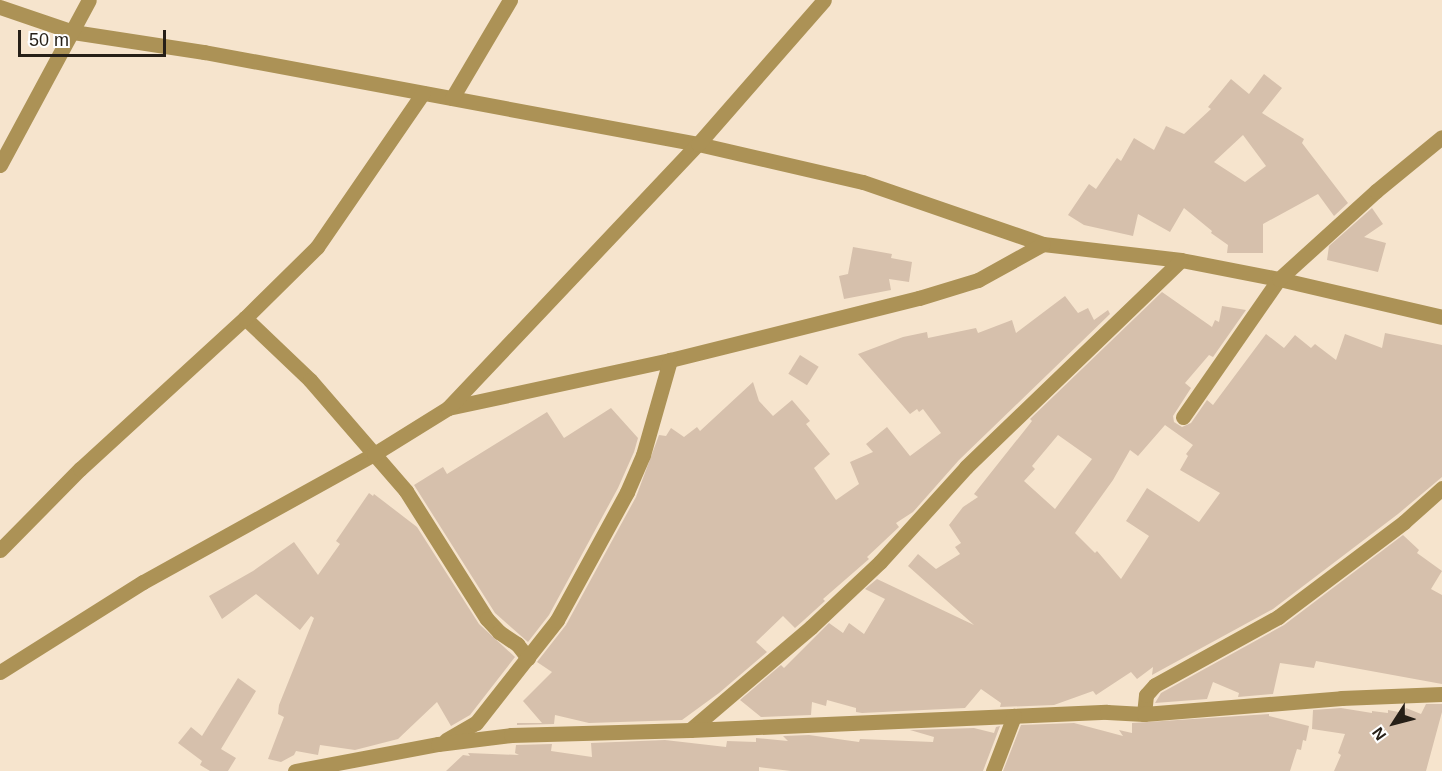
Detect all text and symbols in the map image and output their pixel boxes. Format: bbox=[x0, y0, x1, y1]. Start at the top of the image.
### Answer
scale bar bbox=[21, 18, 170, 56]
text: 50 m bbox=[29, 30, 69, 50]
north arrow bbox=[1364, 693, 1424, 753]
text: N bbox=[1369, 724, 1389, 744]

